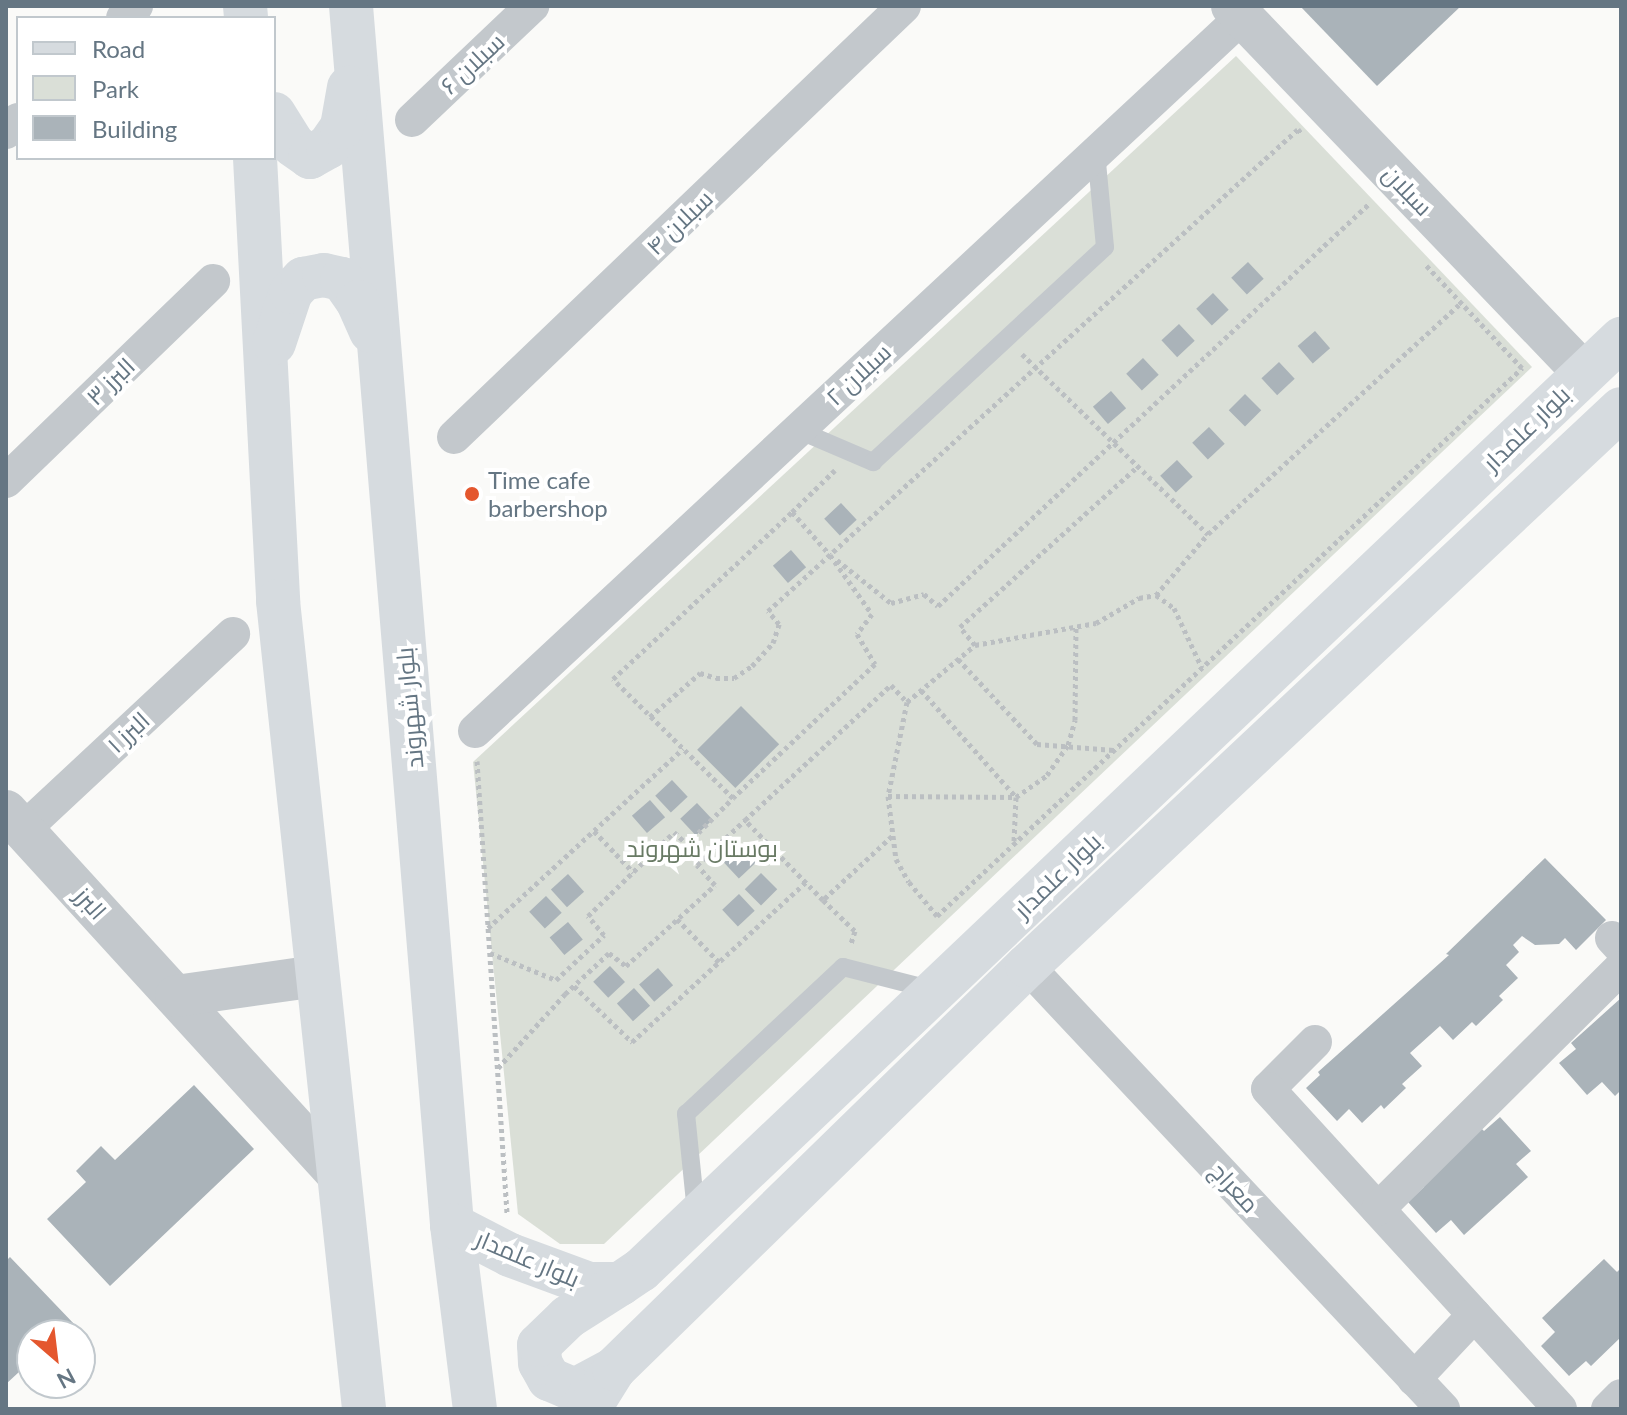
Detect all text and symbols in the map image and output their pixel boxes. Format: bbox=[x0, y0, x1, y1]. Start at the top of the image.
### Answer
legend bbox=[16, 16, 276, 160]
street label: سبلان ۶ bbox=[434, 26, 510, 100]
text: Road bbox=[92, 34, 145, 63]
text: Park bbox=[92, 74, 139, 103]
text: Building bbox=[92, 114, 177, 143]
street label: سبلان bbox=[1377, 159, 1439, 221]
street label: سبلان ۴ bbox=[640, 183, 718, 261]
street label: سبلان ۲ bbox=[820, 337, 896, 411]
street label: البرز ۳ bbox=[80, 351, 140, 411]
street label: بلوار علمدار bbox=[1476, 379, 1576, 477]
place label: Time cafe barbershop bbox=[488, 466, 608, 522]
marker: Time cafe barbershop bbox=[463, 485, 481, 503]
street label: بلوار شهروند bbox=[389, 646, 429, 770]
street label: البرز ۱ bbox=[101, 705, 155, 759]
street label: بلوار علمدار bbox=[1007, 826, 1107, 924]
park label: بوستان شهروند bbox=[626, 834, 778, 862]
street label: البرز bbox=[69, 881, 113, 925]
street label: معراج bbox=[1205, 1156, 1265, 1218]
street label: بلوار علمدار bbox=[472, 1223, 584, 1293]
north arrow bbox=[16, 1319, 96, 1399]
text: N bbox=[53, 1363, 80, 1395]

